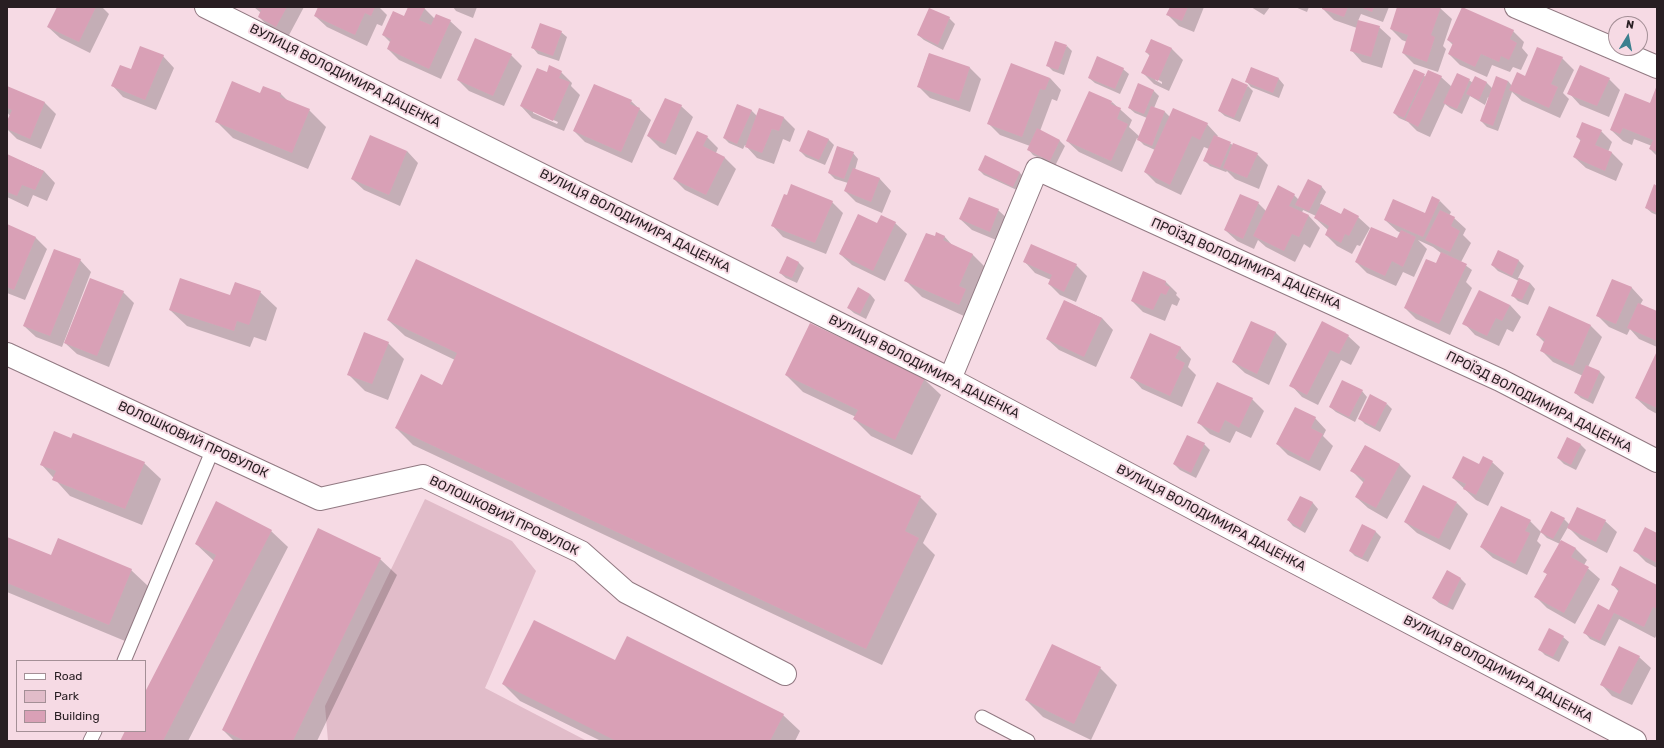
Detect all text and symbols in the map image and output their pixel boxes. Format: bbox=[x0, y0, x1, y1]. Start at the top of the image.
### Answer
north arrow bbox=[1608, 16, 1648, 56]
text: N bbox=[1625, 18, 1635, 32]
street label: ВУЛИЦЯ ВОЛОДИМИРА ДАЦЕНКА bbox=[247, 21, 443, 131]
street label: ВУЛИЦЯ ВОЛОДИМИРА ДАЦЕНКА bbox=[537, 166, 733, 276]
street label: ПРОЇЗД ВОЛОДИМИРА ДАЦЕНКА bbox=[1149, 215, 1343, 313]
street label: ВУЛИЦЯ ВОЛОДИМИРА ДАЦЕНКА bbox=[826, 312, 1022, 422]
street label: ПРОЇЗД ВОЛОДИМИРА ДАЦЕНКА bbox=[1443, 348, 1635, 456]
street label: ВОЛОШКОВИЙ ПРОВУЛОК bbox=[115, 398, 271, 482]
street label: ВУЛИЦЯ ВОЛОДИМИРА ДАЦЕНКА bbox=[1114, 461, 1308, 575]
street label: ВОЛОШКОВИЙ ПРОВУЛОК bbox=[427, 473, 581, 559]
street label: ВУЛИЦЯ ВОЛОДИМИРА ДАЦЕНКА bbox=[1401, 612, 1595, 726]
legend bbox=[16, 660, 146, 732]
text: Road bbox=[54, 669, 82, 683]
text: Park bbox=[54, 689, 79, 703]
text: Building bbox=[54, 709, 100, 723]

